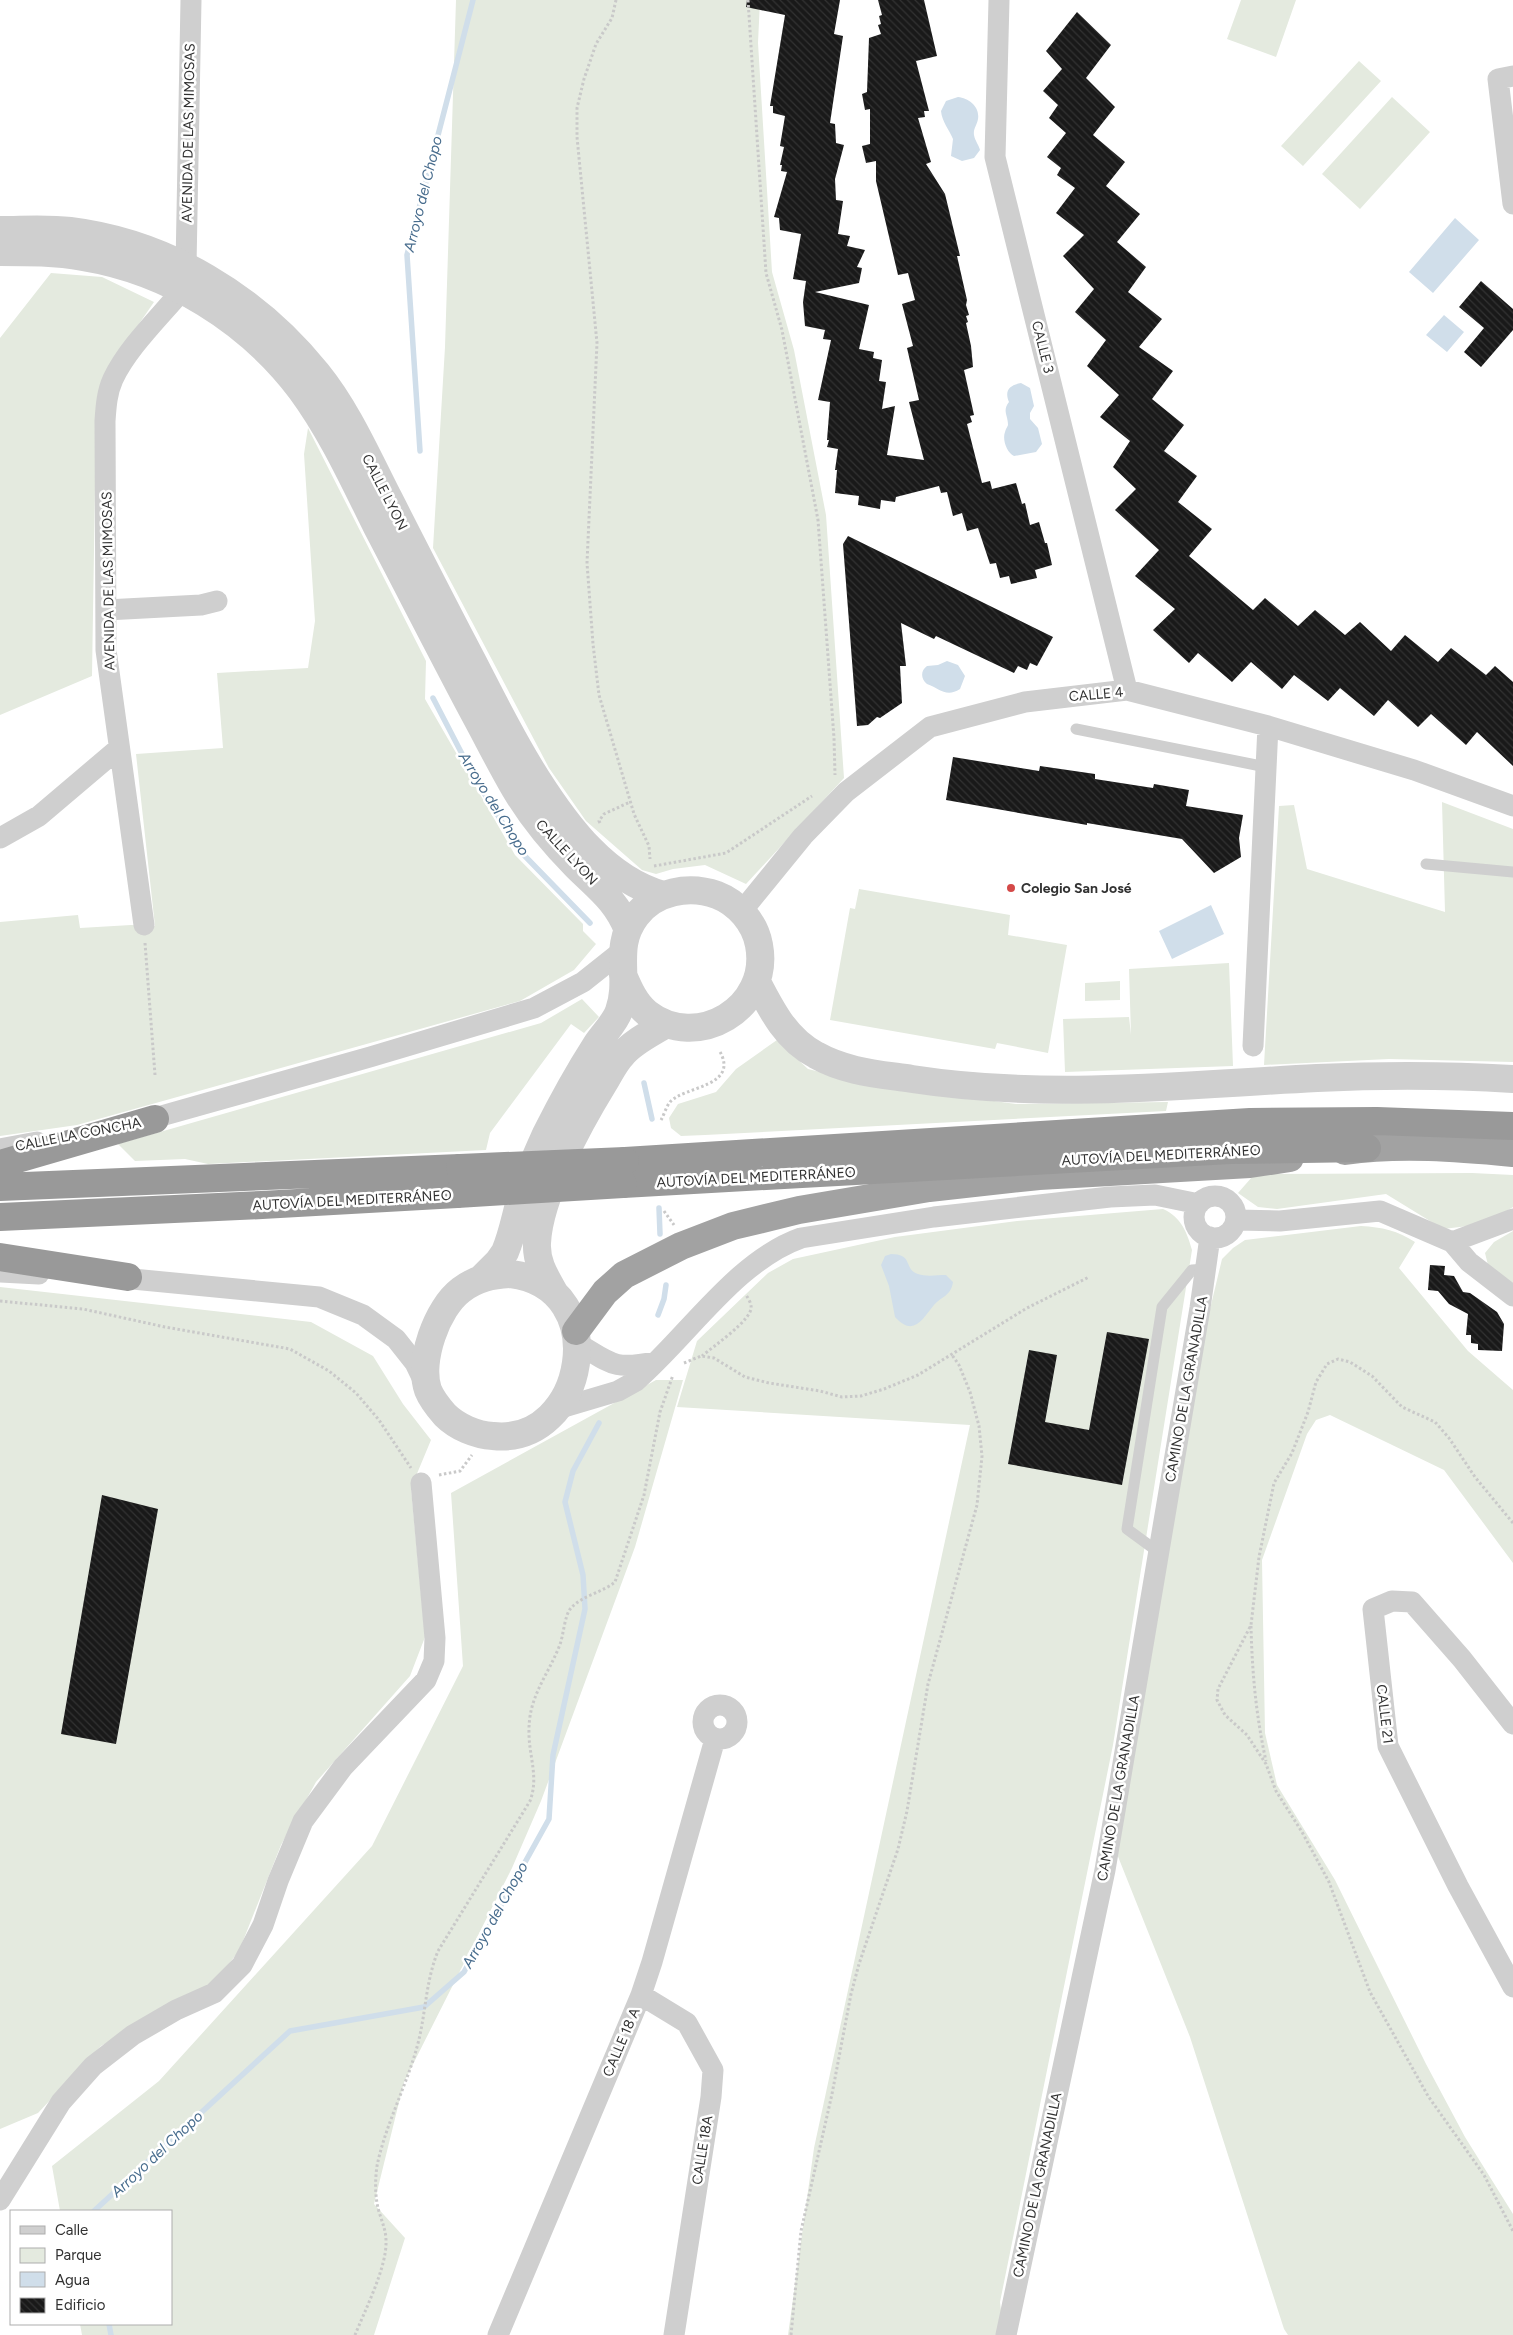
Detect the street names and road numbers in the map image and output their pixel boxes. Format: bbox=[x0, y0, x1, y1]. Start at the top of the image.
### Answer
street label: AVENIDA DE LAS MIMOSAS bbox=[178, 43, 199, 223]
street label: CALLE 3 bbox=[1028, 319, 1057, 375]
street label: CALLE LYON bbox=[358, 451, 411, 533]
street label: AVENIDA DE LAS MIMOSAS bbox=[98, 491, 119, 671]
street label: CALLE 4 bbox=[1068, 684, 1124, 705]
street label: CALLE LYON bbox=[532, 816, 601, 889]
street label: CALLE LA CONCHA bbox=[14, 1114, 143, 1155]
street label: AUTOVÍA DEL MEDITERRÁNEO bbox=[1061, 1142, 1261, 1169]
street label: AUTOVÍA DEL MEDITERRÁNEO bbox=[656, 1164, 856, 1191]
street label: AUTOVÍA DEL MEDITERRÁNEO bbox=[252, 1187, 452, 1214]
street label: CAMINO DE LA GRANADILLA bbox=[1162, 1294, 1211, 1483]
street label: CALLE 21 bbox=[1372, 1683, 1397, 1745]
street label: CAMINO DE LA GRANADILLA bbox=[1094, 1693, 1143, 1882]
street label: CALLE 18 A bbox=[599, 2005, 644, 2079]
street label: CAMINO DE LA GRANADILLA bbox=[1010, 2091, 1066, 2279]
street label: CALLE 18A bbox=[689, 2114, 716, 2186]

